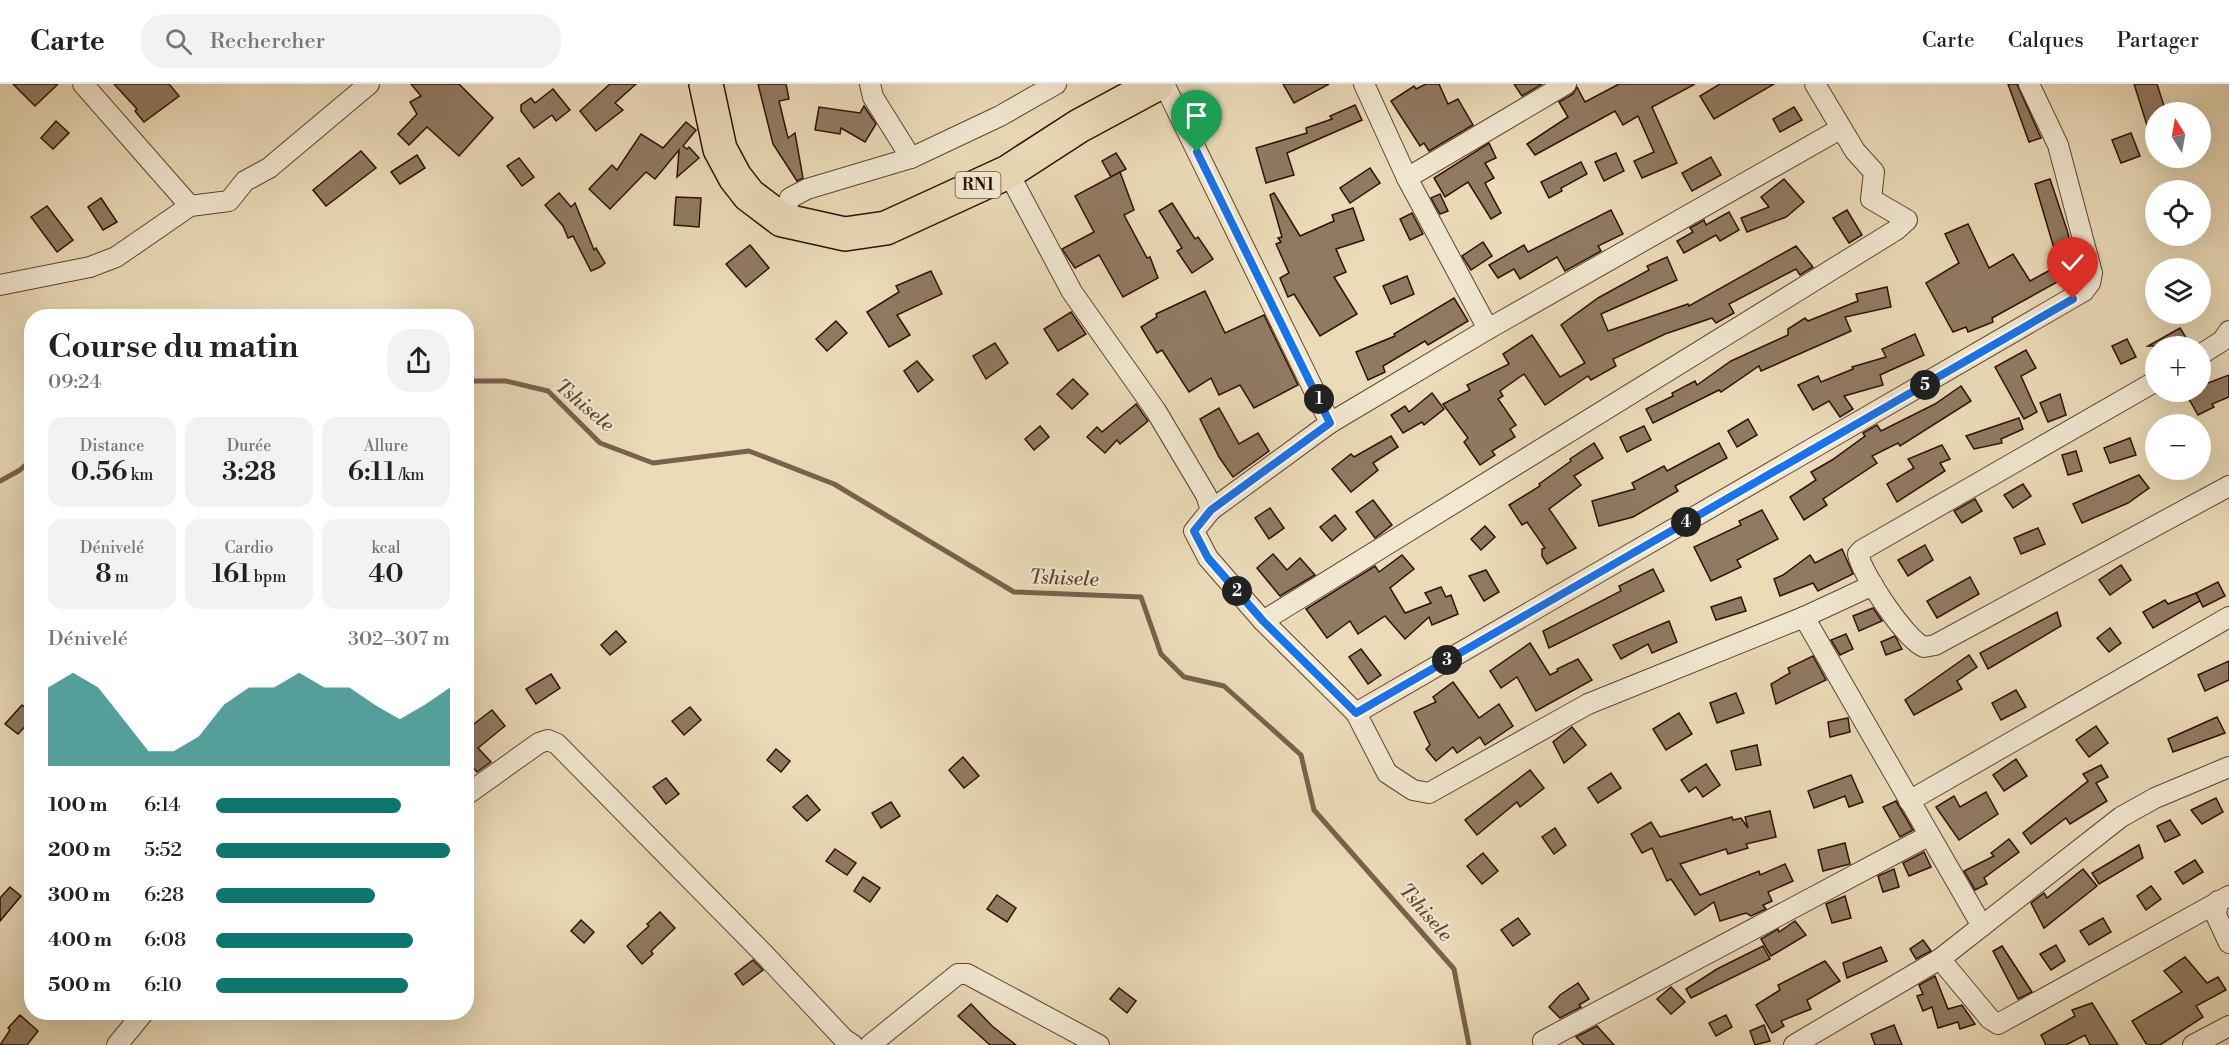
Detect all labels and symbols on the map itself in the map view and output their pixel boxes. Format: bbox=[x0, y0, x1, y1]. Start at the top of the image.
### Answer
pin bbox=[1171, 90, 1222, 152]
north arrow bbox=[2145, 102, 2211, 168]
road number: RN1 bbox=[956, 172, 1000, 198]
pin bbox=[2047, 237, 2098, 299]
pin: 5 bbox=[1910, 370, 1940, 400]
water label: Tshisele bbox=[549, 374, 619, 438]
pin: 1 bbox=[1304, 384, 1334, 414]
pin: 4 bbox=[1671, 507, 1701, 537]
water label: Tshisele bbox=[1029, 565, 1100, 593]
pin: 2 bbox=[1222, 576, 1252, 606]
pin: 3 bbox=[1432, 645, 1462, 675]
water label: Tshisele bbox=[1393, 879, 1458, 948]

